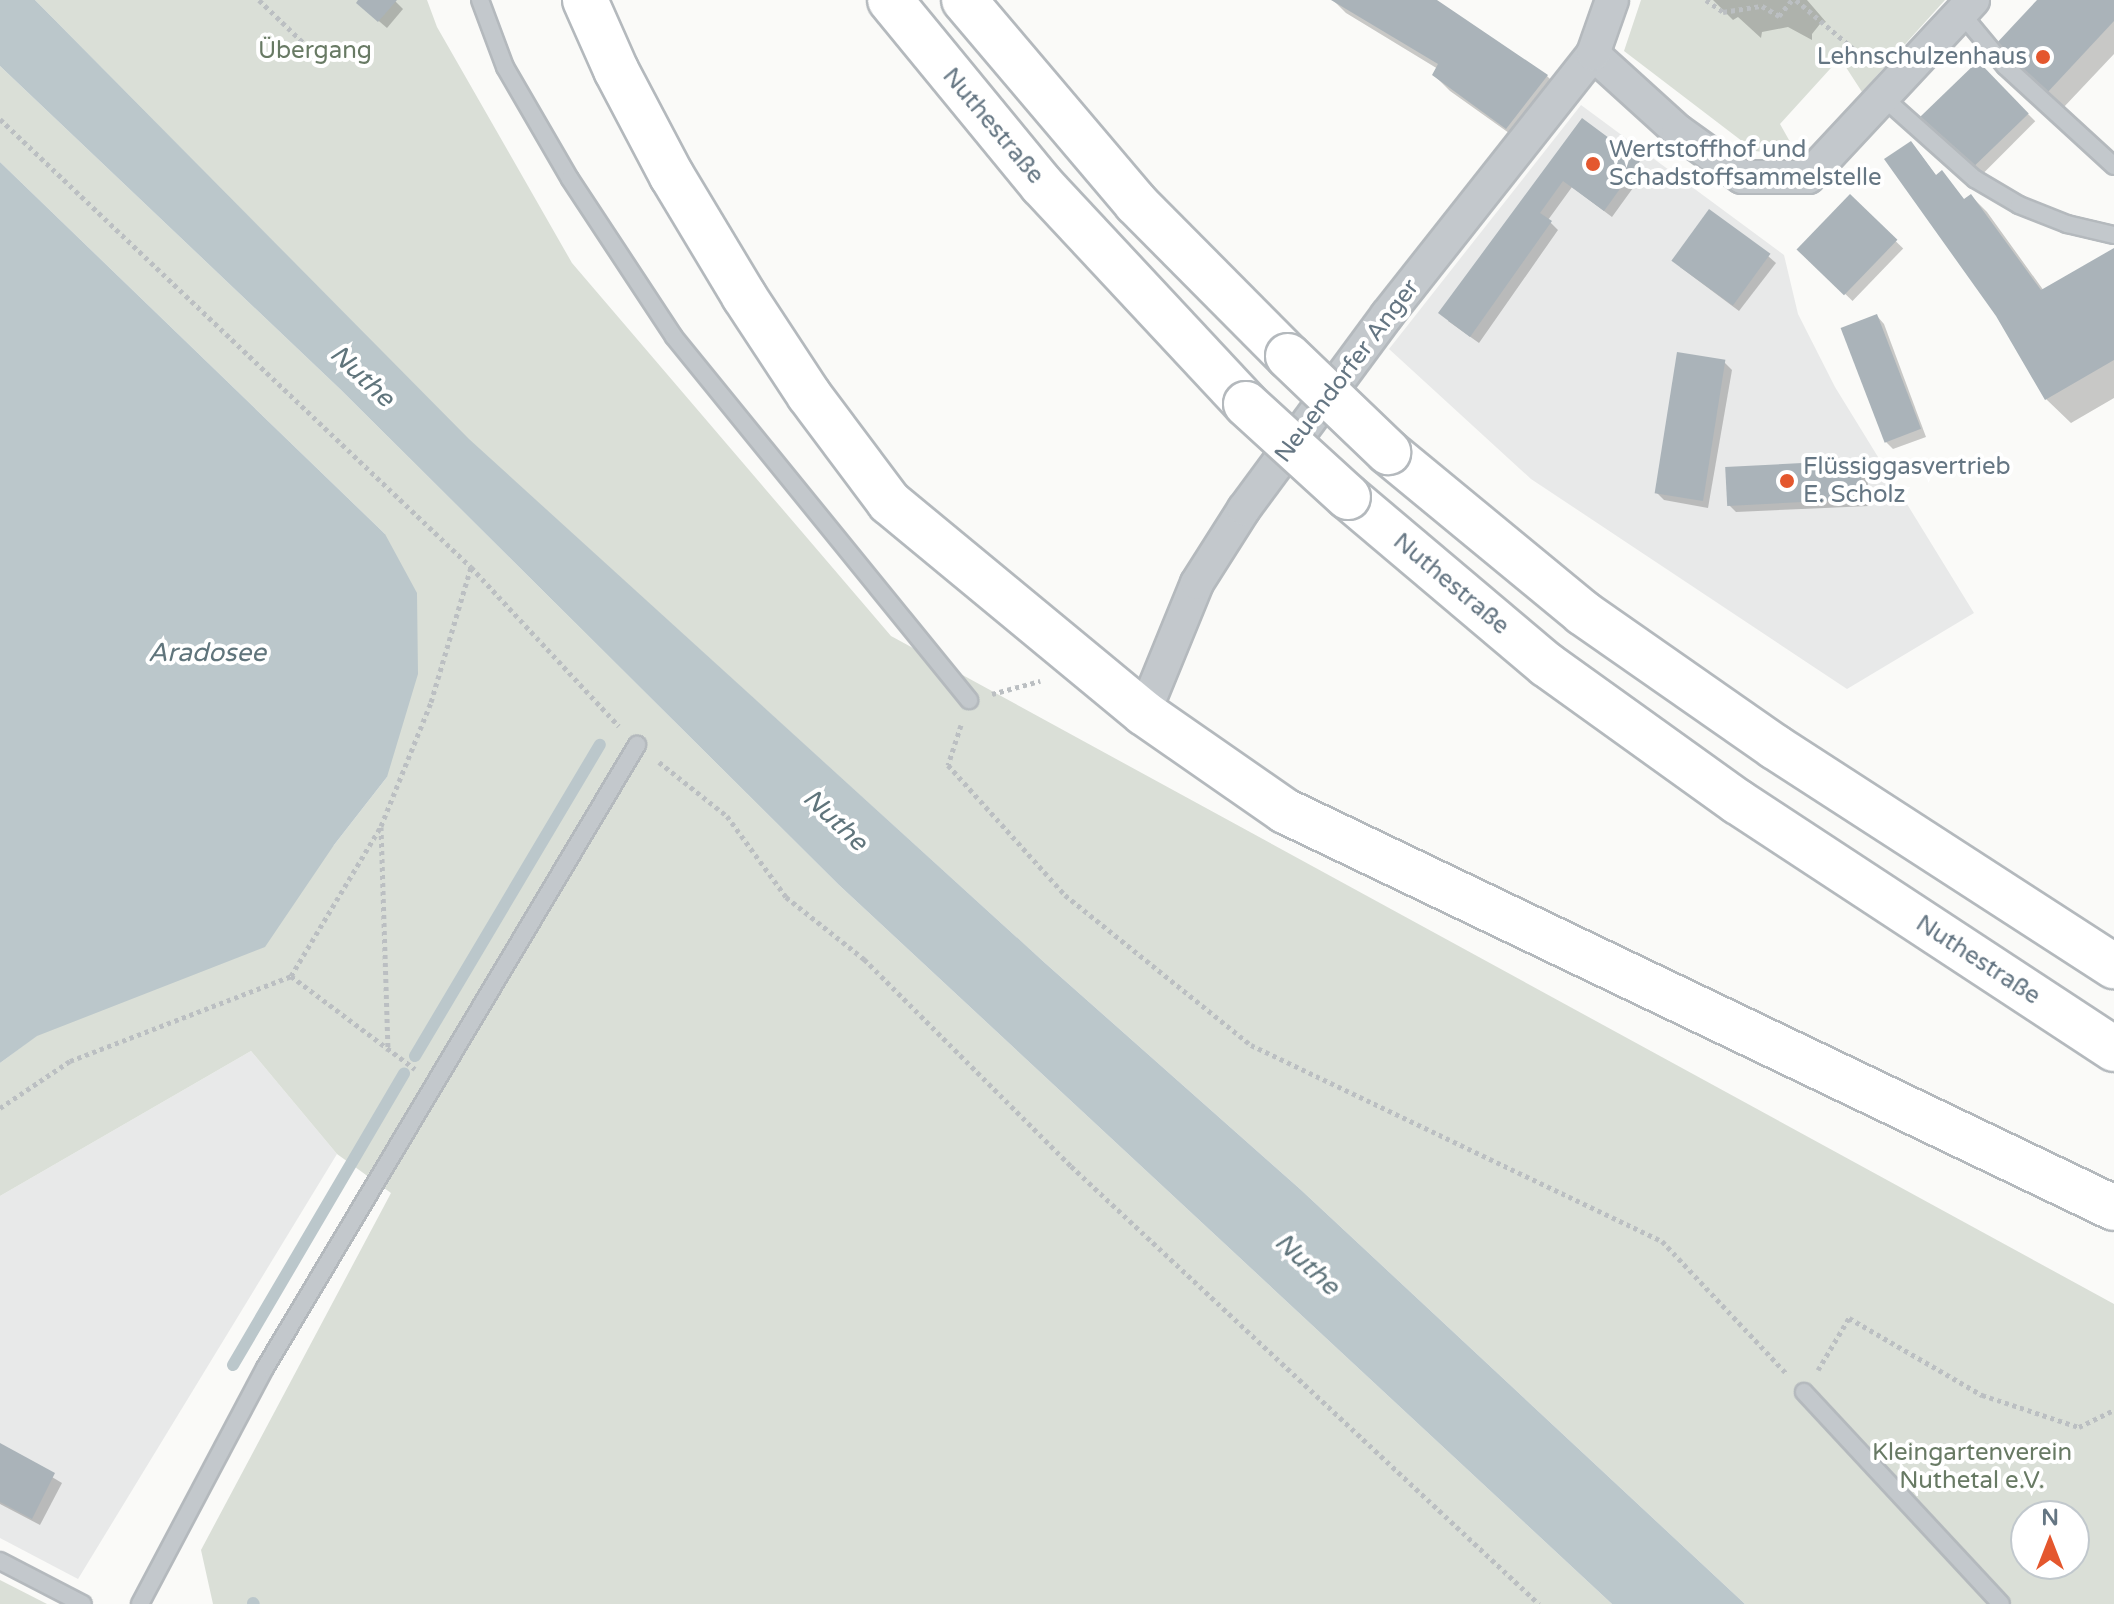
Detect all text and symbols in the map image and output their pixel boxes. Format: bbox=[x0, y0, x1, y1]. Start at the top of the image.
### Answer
park label: Übergang bbox=[258, 37, 372, 65]
place label: Lehnschulzenhaus bbox=[1817, 43, 2027, 71]
marker: Lehnschulzenhaus bbox=[2034, 48, 2052, 66]
street label: Nuthestraße bbox=[936, 62, 1050, 190]
place label: Wertstoffhof und Schadstoffsammelstelle bbox=[1609, 136, 1881, 192]
marker: Wertstoffhof und Schadstoffsammelstelle bbox=[1584, 155, 1602, 173]
street label: Neuendorfer Anger bbox=[1269, 274, 1425, 468]
water label: Nuthe bbox=[323, 338, 401, 414]
place label: Flüssiggasvertrieb E. Scholz bbox=[1803, 453, 2011, 509]
marker: Flüssiggasvertrieb E. Scholz bbox=[1778, 472, 1796, 490]
street label: Nuthestraße bbox=[1387, 527, 1515, 641]
water label: Aradosee bbox=[148, 637, 266, 669]
water label: Nuthe bbox=[796, 782, 874, 858]
street label: Nuthestraße bbox=[1910, 909, 2046, 1011]
water label: Nuthe bbox=[1268, 1226, 1346, 1302]
park label: Kleingartenverein Nuthetal e.V. bbox=[1872, 1439, 2072, 1495]
north arrow bbox=[2010, 1500, 2090, 1580]
text: N bbox=[2041, 1505, 2059, 1531]

